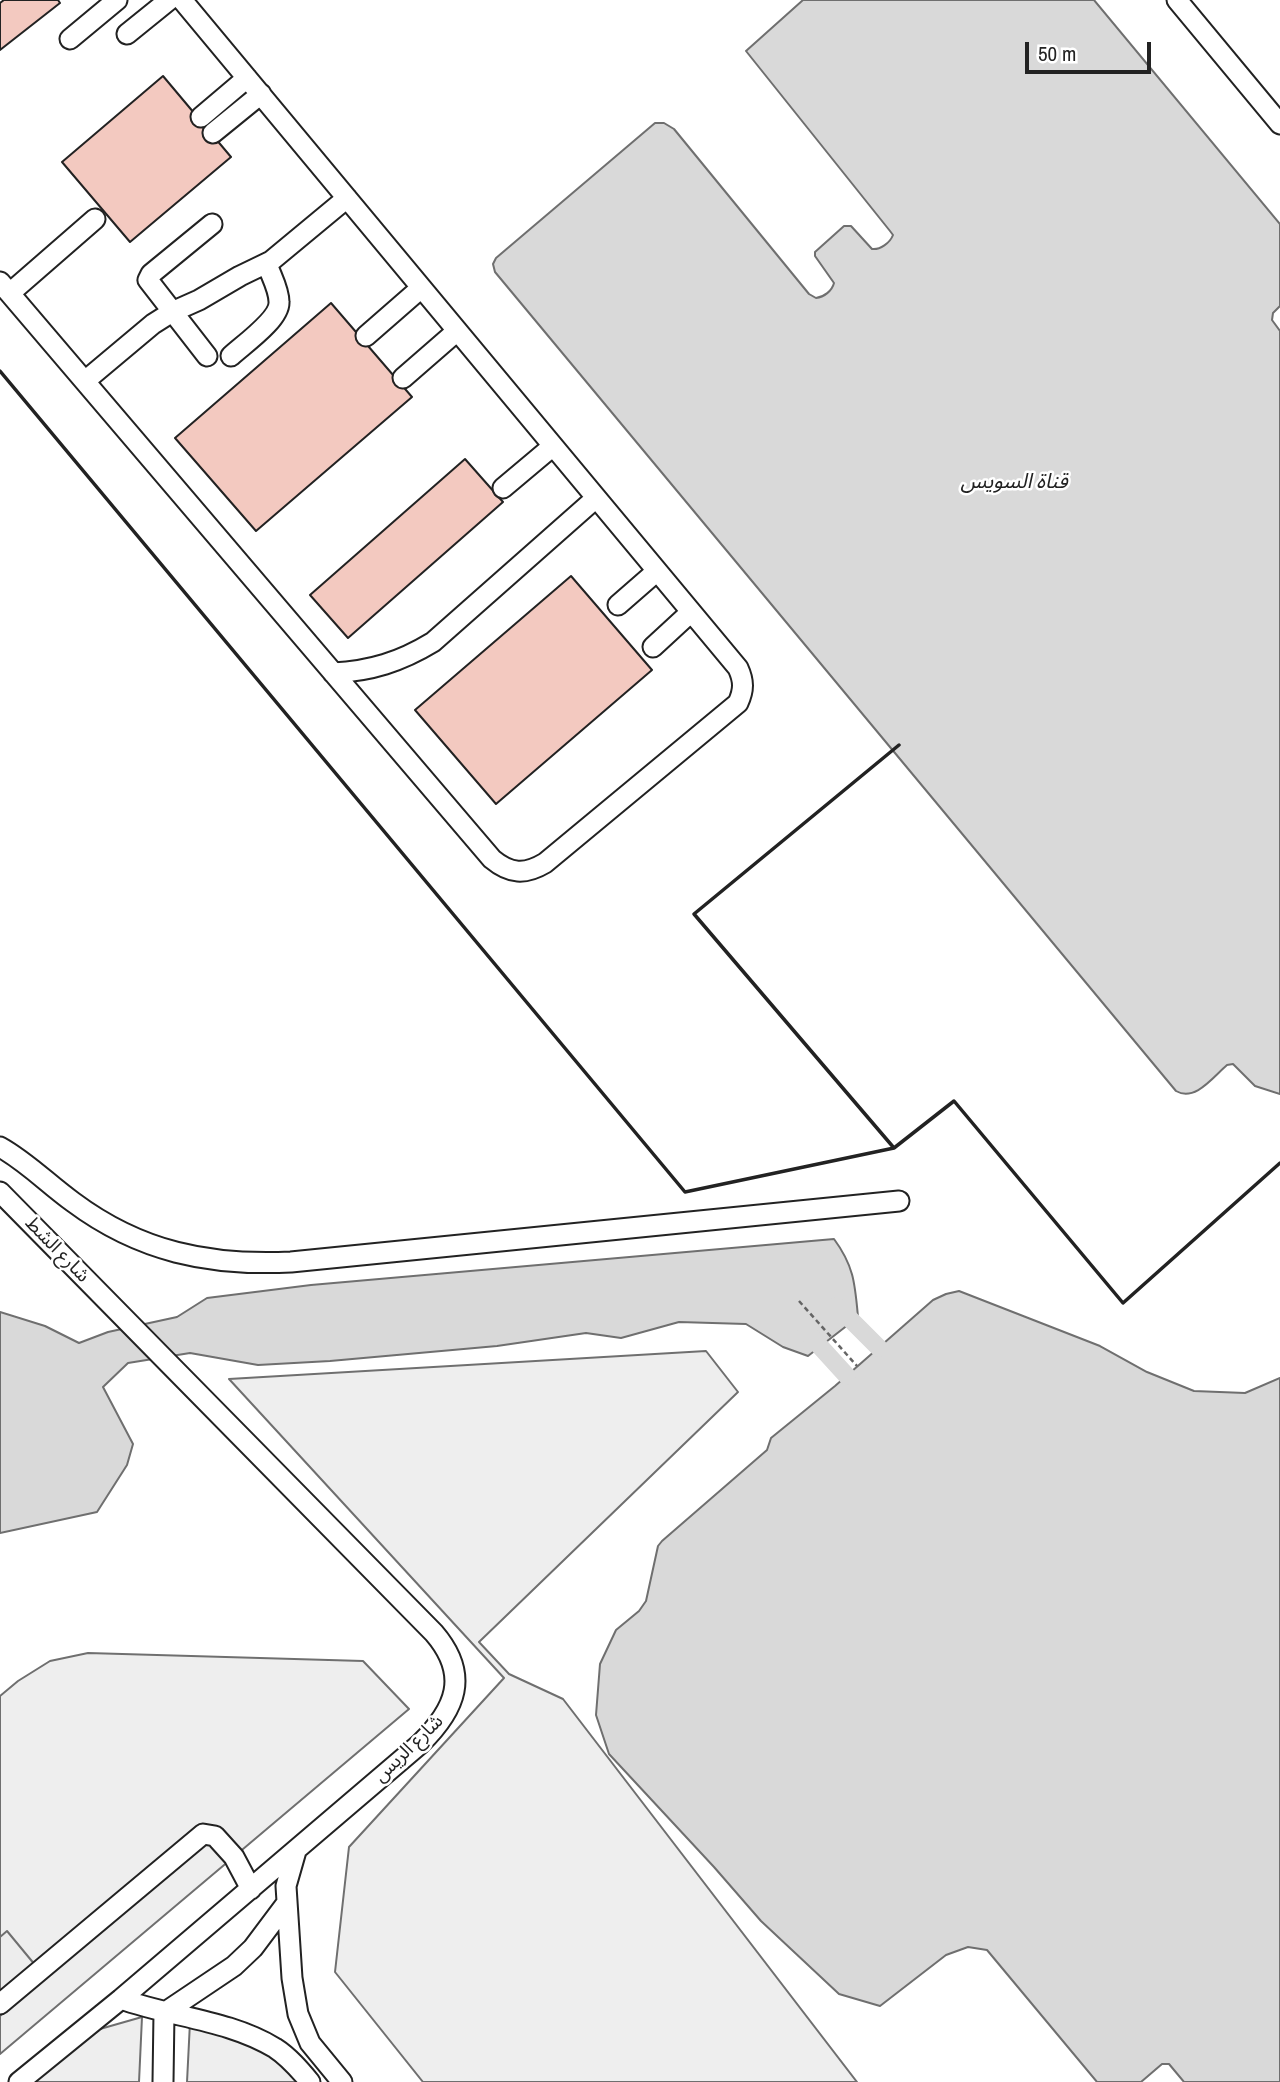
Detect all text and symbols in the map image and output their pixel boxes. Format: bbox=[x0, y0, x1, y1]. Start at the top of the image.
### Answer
scale bar bbox=[1028, 28, 1154, 72]
text: 50 m bbox=[1038, 39, 1076, 68]
water label: قناة السويس bbox=[960, 469, 1068, 495]
street label: شارع الشط bbox=[20, 1212, 94, 1288]
street label: شارع الريس bbox=[370, 1710, 448, 1788]

